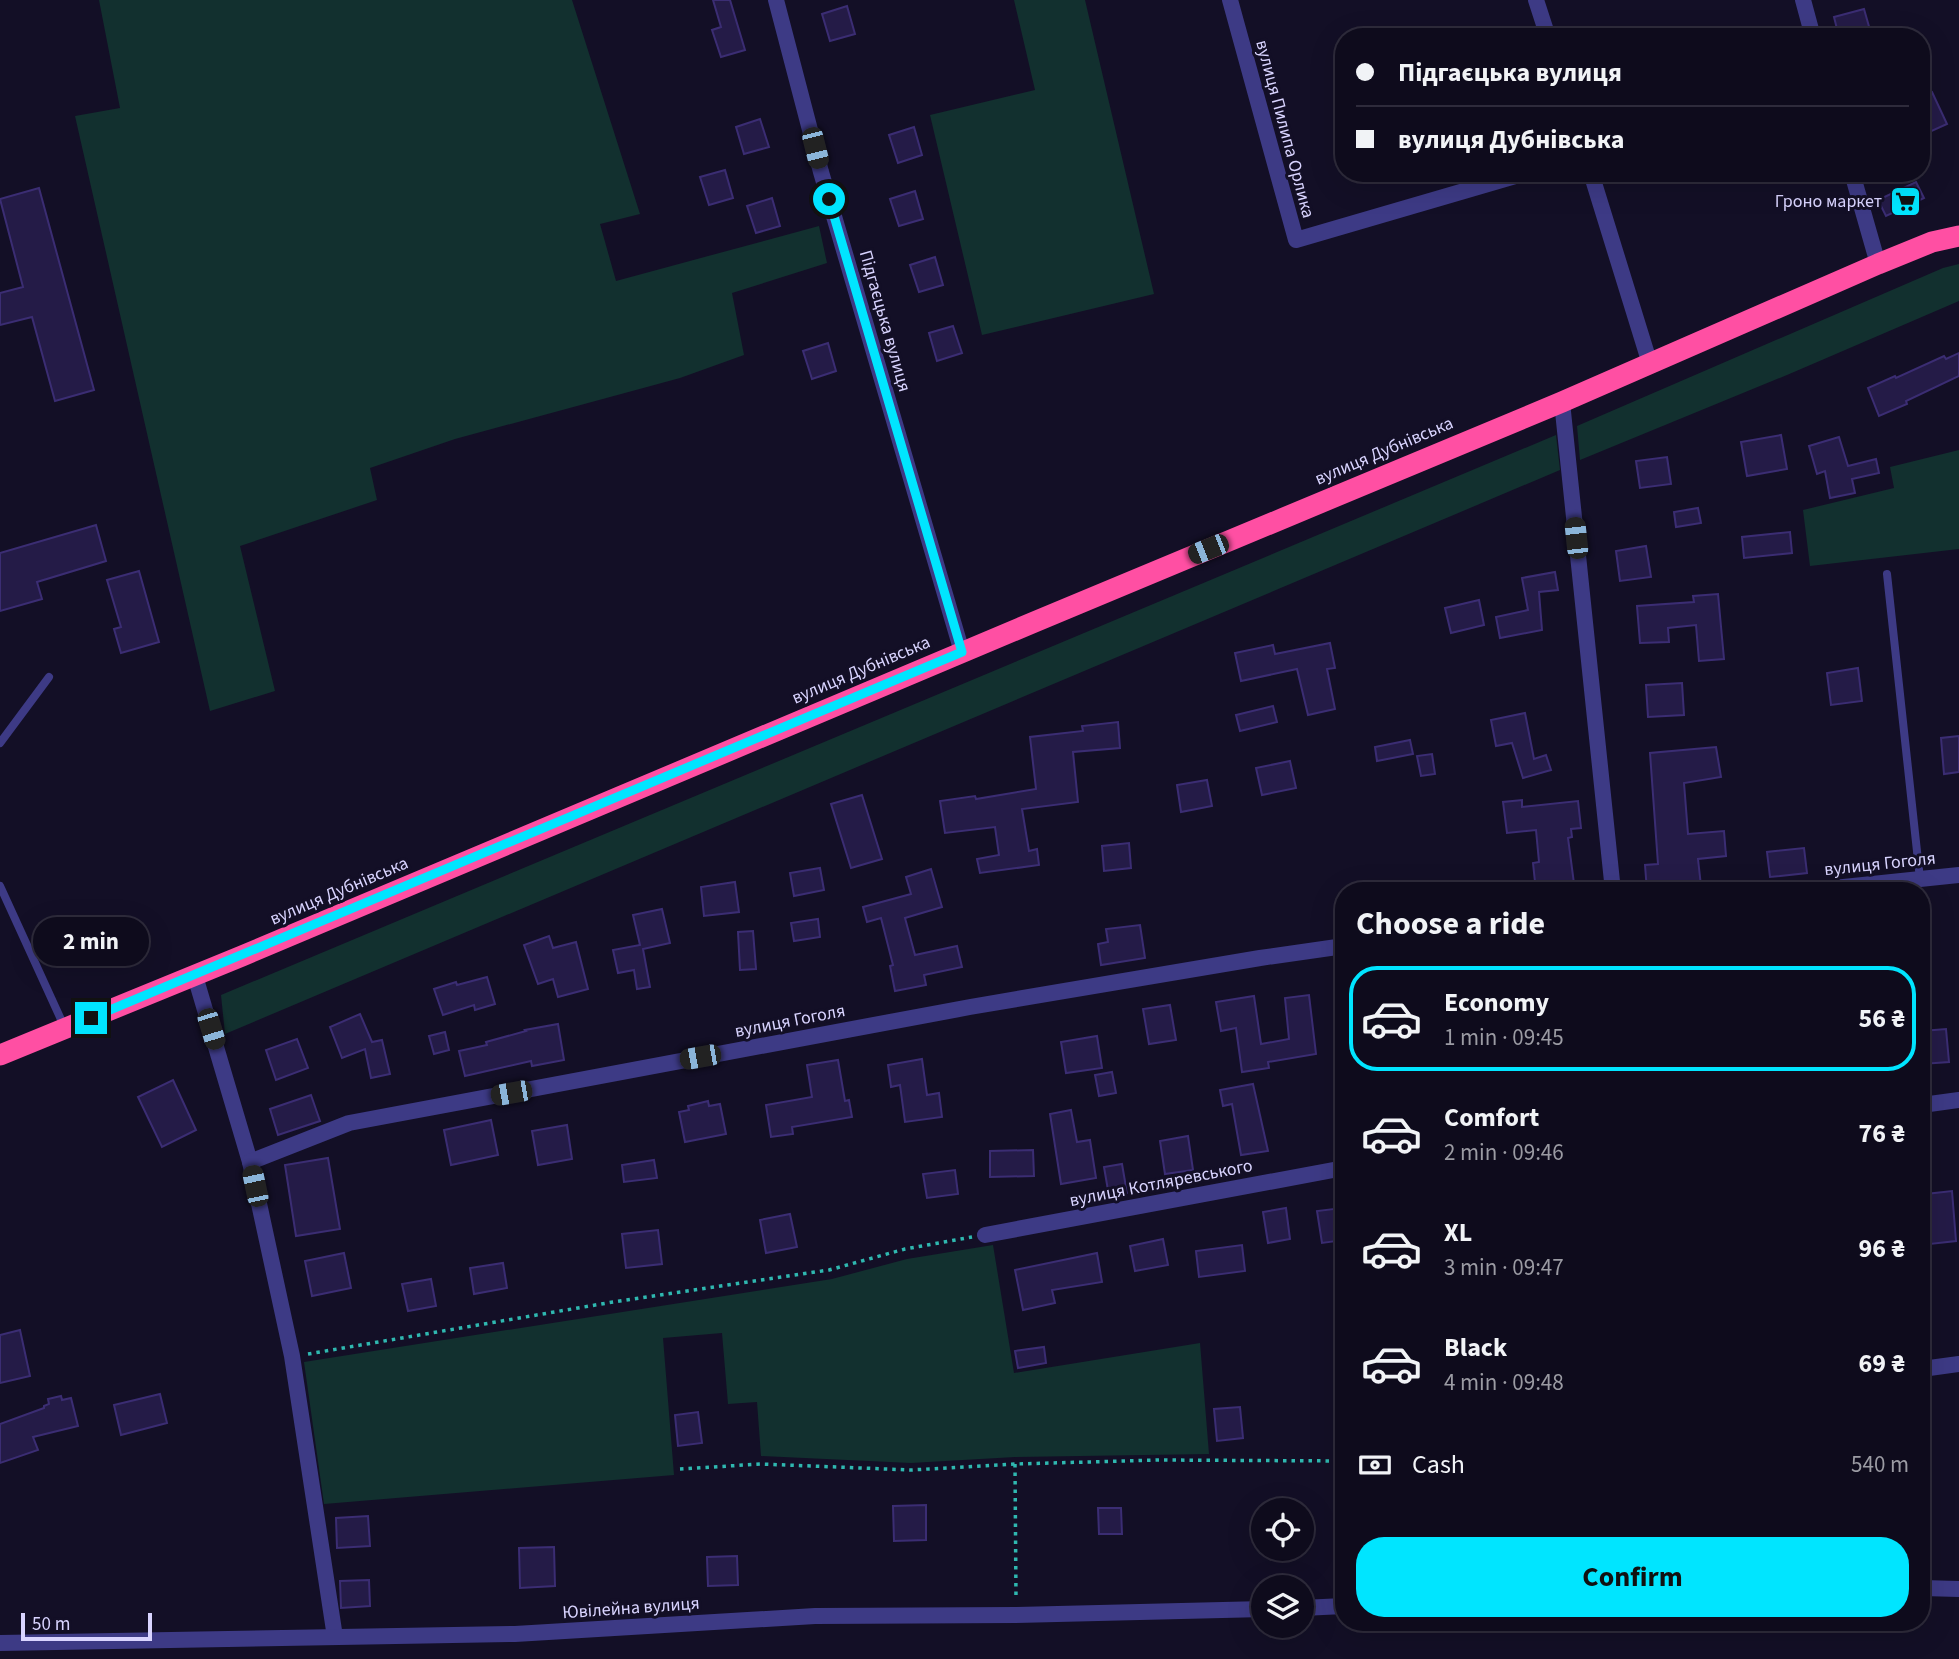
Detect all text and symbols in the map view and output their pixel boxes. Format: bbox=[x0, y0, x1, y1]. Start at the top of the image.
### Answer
street label: вулиця Пилипа Орлика bbox=[1249, 37, 1321, 221]
text: Підгаєцька вулиця bbox=[1398, 54, 1622, 91]
text: вулиця Дубнівська bbox=[1398, 121, 1624, 158]
car bbox=[800, 125, 831, 171]
route start bbox=[813, 183, 845, 215]
supermarket icon: Гроно маркет bbox=[1888, 184, 1922, 218]
place label: Гроно маркет bbox=[1775, 189, 1882, 214]
street label: Підгаєцька вулиця bbox=[853, 247, 917, 395]
street label: вулиця Дубнівська bbox=[1311, 411, 1457, 491]
car bbox=[1564, 516, 1589, 560]
car bbox=[1185, 531, 1232, 567]
street label: вулиця Дубнівська bbox=[788, 630, 934, 710]
street label: вулиця Гоголя bbox=[1823, 846, 1937, 882]
street label: вулиця Дубнівська bbox=[266, 851, 412, 931]
text: Choose a ride bbox=[1356, 901, 1545, 947]
callout: 2 min bbox=[33, 916, 149, 965]
text: 2 min bbox=[63, 925, 119, 958]
text: Economy bbox=[1444, 984, 1549, 1021]
icon: car bbox=[1360, 987, 1423, 1050]
street label: вулиця Гоголя bbox=[733, 998, 847, 1044]
text: 56 ₴ bbox=[1859, 1000, 1905, 1037]
route end bbox=[75, 1002, 107, 1034]
car bbox=[195, 1006, 228, 1052]
text: 1 min · 09:45 bbox=[1444, 1021, 1564, 1054]
car bbox=[678, 1043, 723, 1071]
car bbox=[489, 1079, 534, 1107]
text: Comfort bbox=[1444, 1099, 1539, 1136]
icon: car bbox=[1360, 1102, 1423, 1165]
text: 76 ₴ bbox=[1859, 1115, 1905, 1152]
text: 2 min · 09:46 bbox=[1444, 1136, 1564, 1169]
street label: вулиця Котляревського bbox=[1067, 1153, 1255, 1213]
car bbox=[241, 1163, 270, 1209]
text: XL bbox=[1444, 1214, 1472, 1251]
icon: car bbox=[1360, 1217, 1423, 1280]
text: 96 ₴ bbox=[1859, 1230, 1905, 1267]
text: 3 min · 09:47 bbox=[1444, 1251, 1564, 1284]
text: Black bbox=[1444, 1329, 1507, 1366]
icon: car bbox=[1360, 1332, 1423, 1395]
text: 69 ₴ bbox=[1859, 1345, 1905, 1382]
text: 4 min · 09:48 bbox=[1444, 1366, 1564, 1399]
icon: cash bbox=[1356, 1446, 1394, 1484]
text: Cash bbox=[1412, 1446, 1465, 1483]
text: 540 m bbox=[1851, 1448, 1909, 1481]
map controls bbox=[1251, 1498, 1314, 1638]
button: locate bbox=[1251, 1498, 1314, 1561]
button: Confirm bbox=[1356, 1537, 1909, 1617]
button: layers bbox=[1251, 1575, 1314, 1638]
street label: Ювілейна вулиця bbox=[561, 1591, 701, 1625]
scale bar bbox=[21, 1610, 152, 1642]
text: 50 m bbox=[32, 1611, 70, 1638]

